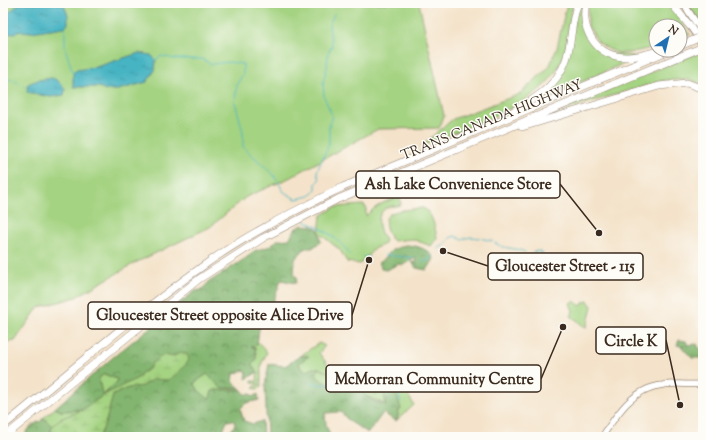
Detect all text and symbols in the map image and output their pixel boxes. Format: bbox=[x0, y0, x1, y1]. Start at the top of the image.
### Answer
north arrow bbox=[648, 18, 688, 58]
text: N bbox=[664, 21, 682, 40]
street label: TRANS CANADA HIGHWAY bbox=[398, 75, 586, 167]
callout: Ash Lake Convenience Store bbox=[356, 171, 560, 198]
text: Ash Lake Convenience Store bbox=[364, 175, 552, 196]
callout: Gloucester Street - 115 bbox=[488, 253, 643, 280]
text: Gloucester Street - 115 bbox=[495, 257, 636, 278]
callout: Gloucester Street opposite Alice Drive bbox=[88, 302, 352, 329]
text: Gloucester Street opposite Alice Drive bbox=[96, 306, 344, 327]
callout: Circle K bbox=[596, 327, 666, 354]
text: Circle K bbox=[604, 332, 658, 353]
callout: McMorran Community Centre bbox=[326, 365, 541, 392]
text: McMorran Community Centre bbox=[334, 370, 534, 391]

